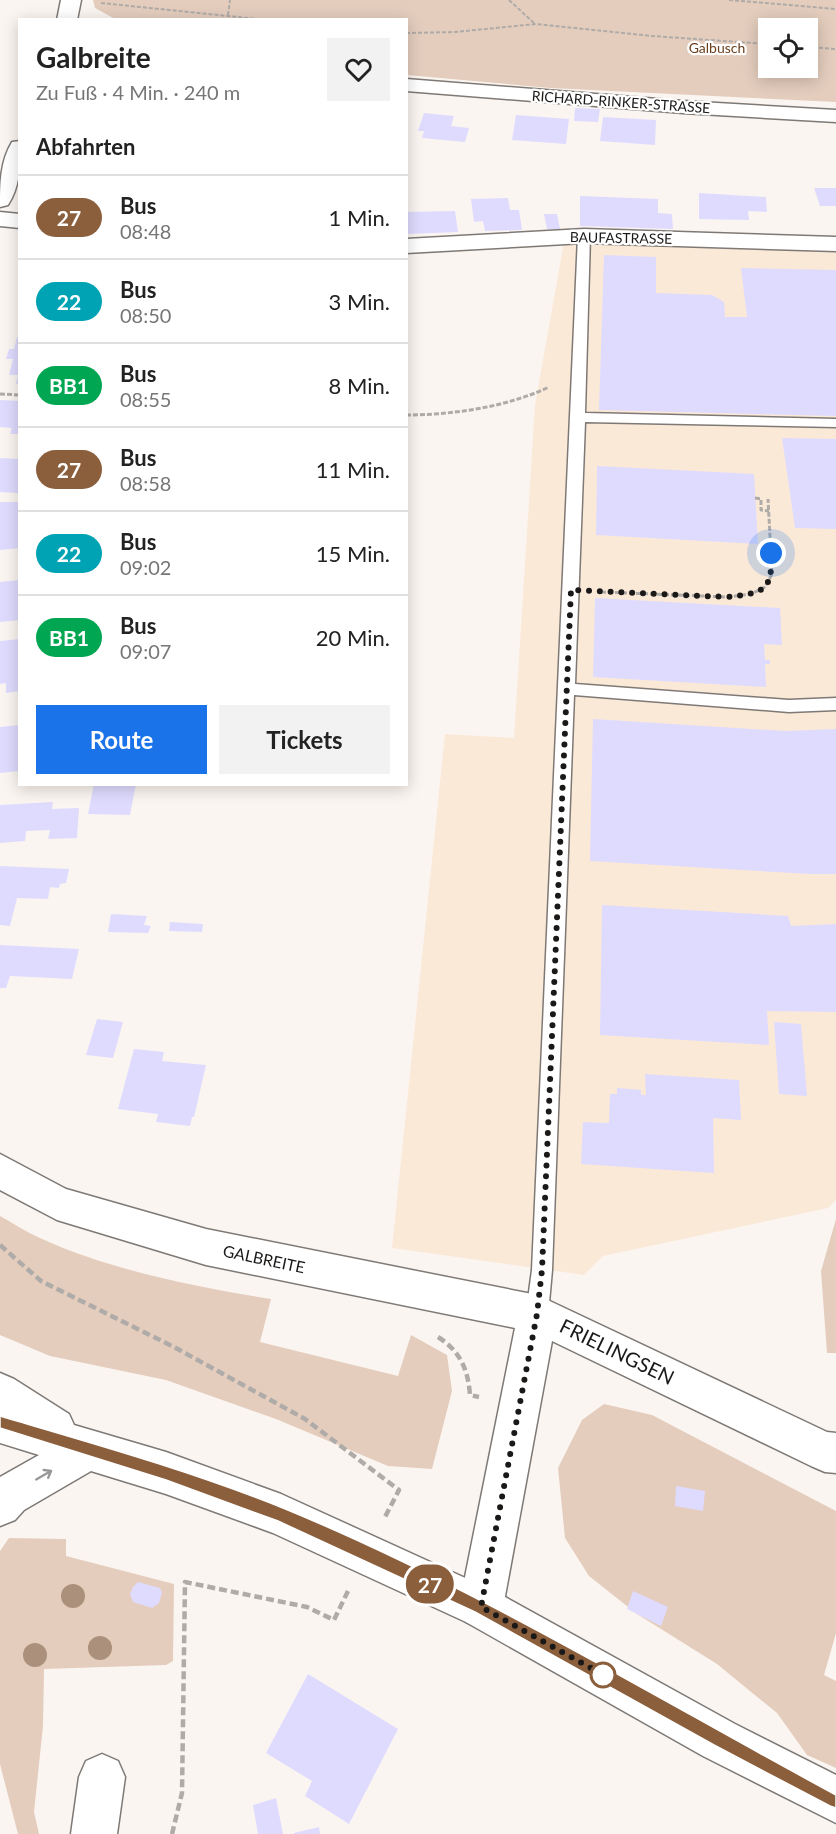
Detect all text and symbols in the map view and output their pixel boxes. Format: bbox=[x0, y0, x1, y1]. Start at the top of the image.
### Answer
map controls bbox=[758, 18, 818, 78]
button: locate bbox=[758, 18, 818, 78]
button: heart bbox=[327, 38, 390, 101]
park label: Galbusch bbox=[689, 39, 745, 56]
text: Galbreite bbox=[36, 40, 151, 74]
text: Zu Fuß · 4 Min. · 240 m bbox=[36, 80, 240, 104]
street label: RICHARD-RINKER-STRASSE bbox=[531, 87, 711, 116]
text: Abfahrten bbox=[36, 133, 135, 160]
text: Bus bbox=[120, 192, 156, 219]
text: 1 Min. bbox=[329, 204, 390, 231]
text: 27 bbox=[57, 205, 81, 230]
text: 08:48 bbox=[120, 219, 171, 243]
street label: BAUFASTRASSE bbox=[570, 228, 672, 247]
text: Bus bbox=[120, 276, 156, 303]
text: 3 Min. bbox=[329, 288, 390, 315]
text: 22 bbox=[57, 289, 81, 314]
text: 08:50 bbox=[120, 303, 171, 327]
text: Bus bbox=[120, 360, 156, 387]
text: 8 Min. bbox=[329, 372, 390, 399]
text: BB1 bbox=[49, 373, 89, 398]
text: 08:55 bbox=[120, 387, 171, 411]
text: Bus bbox=[120, 444, 156, 471]
text: 11 Min. bbox=[316, 456, 390, 483]
text: 27 bbox=[57, 457, 81, 482]
text: 08:58 bbox=[120, 471, 171, 495]
text: Bus bbox=[120, 528, 156, 555]
your location bbox=[756, 538, 786, 568]
text: 15 Min. bbox=[316, 540, 390, 567]
text: 22 bbox=[57, 541, 81, 566]
text: 09:02 bbox=[120, 555, 171, 579]
text: Bus bbox=[120, 612, 156, 639]
text: 20 Min. bbox=[316, 624, 390, 651]
text: BB1 bbox=[49, 625, 89, 650]
text: 09:07 bbox=[120, 639, 171, 663]
button: Route bbox=[36, 705, 207, 774]
button: Tickets bbox=[219, 705, 390, 774]
street label: GALBREITE bbox=[221, 1241, 307, 1276]
street label: FRIELINGSEN bbox=[556, 1313, 679, 1389]
one-way arrow bbox=[35, 1469, 52, 1481]
line badge: 27 bbox=[403, 1564, 457, 1604]
text: 27 bbox=[418, 1572, 442, 1597]
unlabelled marker bbox=[590, 1662, 616, 1688]

